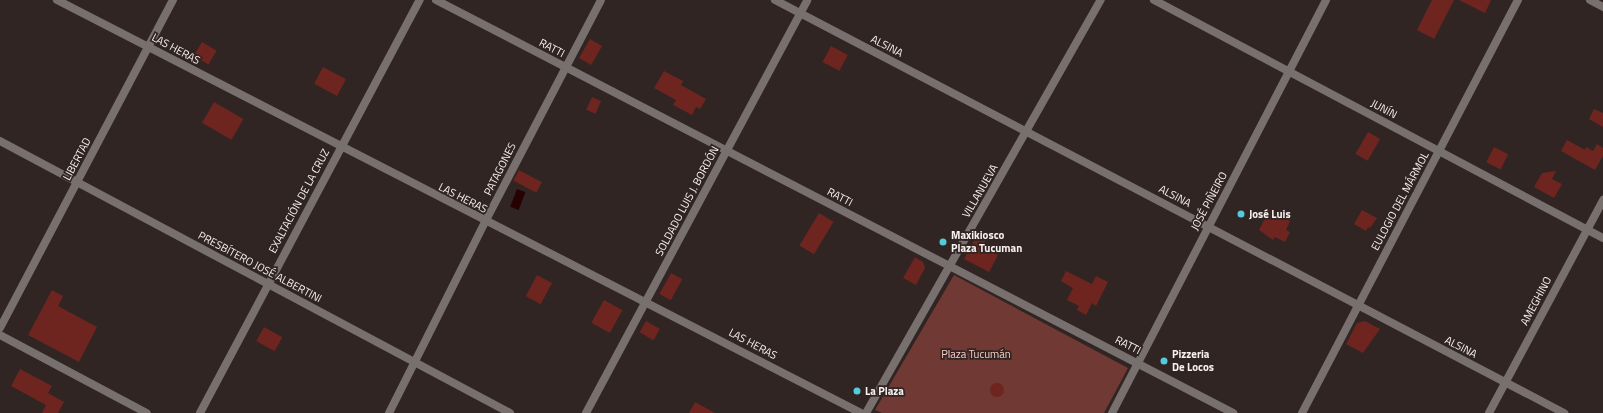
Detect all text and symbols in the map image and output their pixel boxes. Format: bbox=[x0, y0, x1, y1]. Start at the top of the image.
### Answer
street label: LAS HERAS bbox=[150, 31, 202, 67]
street label: ALSINA bbox=[869, 32, 905, 60]
street label: RATTI bbox=[537, 36, 567, 60]
street label: JUNÍN bbox=[1369, 97, 1399, 121]
street label: LIBERTAD bbox=[60, 135, 94, 183]
street label: PATAGONES bbox=[481, 140, 519, 198]
street label: SOLDADO LUIS J. BORDÓN bbox=[652, 144, 722, 258]
street label: EXALTACIÓN DE LA CRUZ bbox=[266, 147, 332, 255]
street label: EULOGIO DEL MÁRMOL bbox=[1368, 149, 1432, 253]
street label: VILLANUEVA bbox=[959, 162, 1001, 220]
street label: JOSÉ PIÑEIRO bbox=[1188, 169, 1230, 233]
street label: LAS HERAS bbox=[436, 180, 490, 216]
street label: ALSINA bbox=[1157, 182, 1193, 210]
street label: RATTI bbox=[825, 185, 855, 209]
place label: José Luis bbox=[1249, 207, 1291, 221]
marker: José Luis bbox=[1236, 209, 1246, 219]
street label: PRESBÍTERO JOSÉ ALBERTINI bbox=[196, 229, 324, 305]
place label: Maxikiosco Plaza Tucuman bbox=[951, 229, 1022, 255]
marker: Maxikiosco Plaza Tucuman bbox=[938, 237, 948, 247]
street label: AMEGHINO bbox=[1518, 274, 1554, 328]
street label: LAS HERAS bbox=[727, 326, 779, 362]
street label: RATTI bbox=[1113, 333, 1143, 357]
street label: ALSINA bbox=[1443, 333, 1479, 361]
park label: Plaza Tucumán bbox=[941, 347, 1011, 361]
place label: Pizzeria De Locos bbox=[1172, 348, 1214, 374]
marker: Pizzeria De Locos bbox=[1159, 356, 1169, 366]
place label: La Plaza bbox=[865, 384, 904, 398]
marker: La Plaza bbox=[852, 386, 862, 396]

